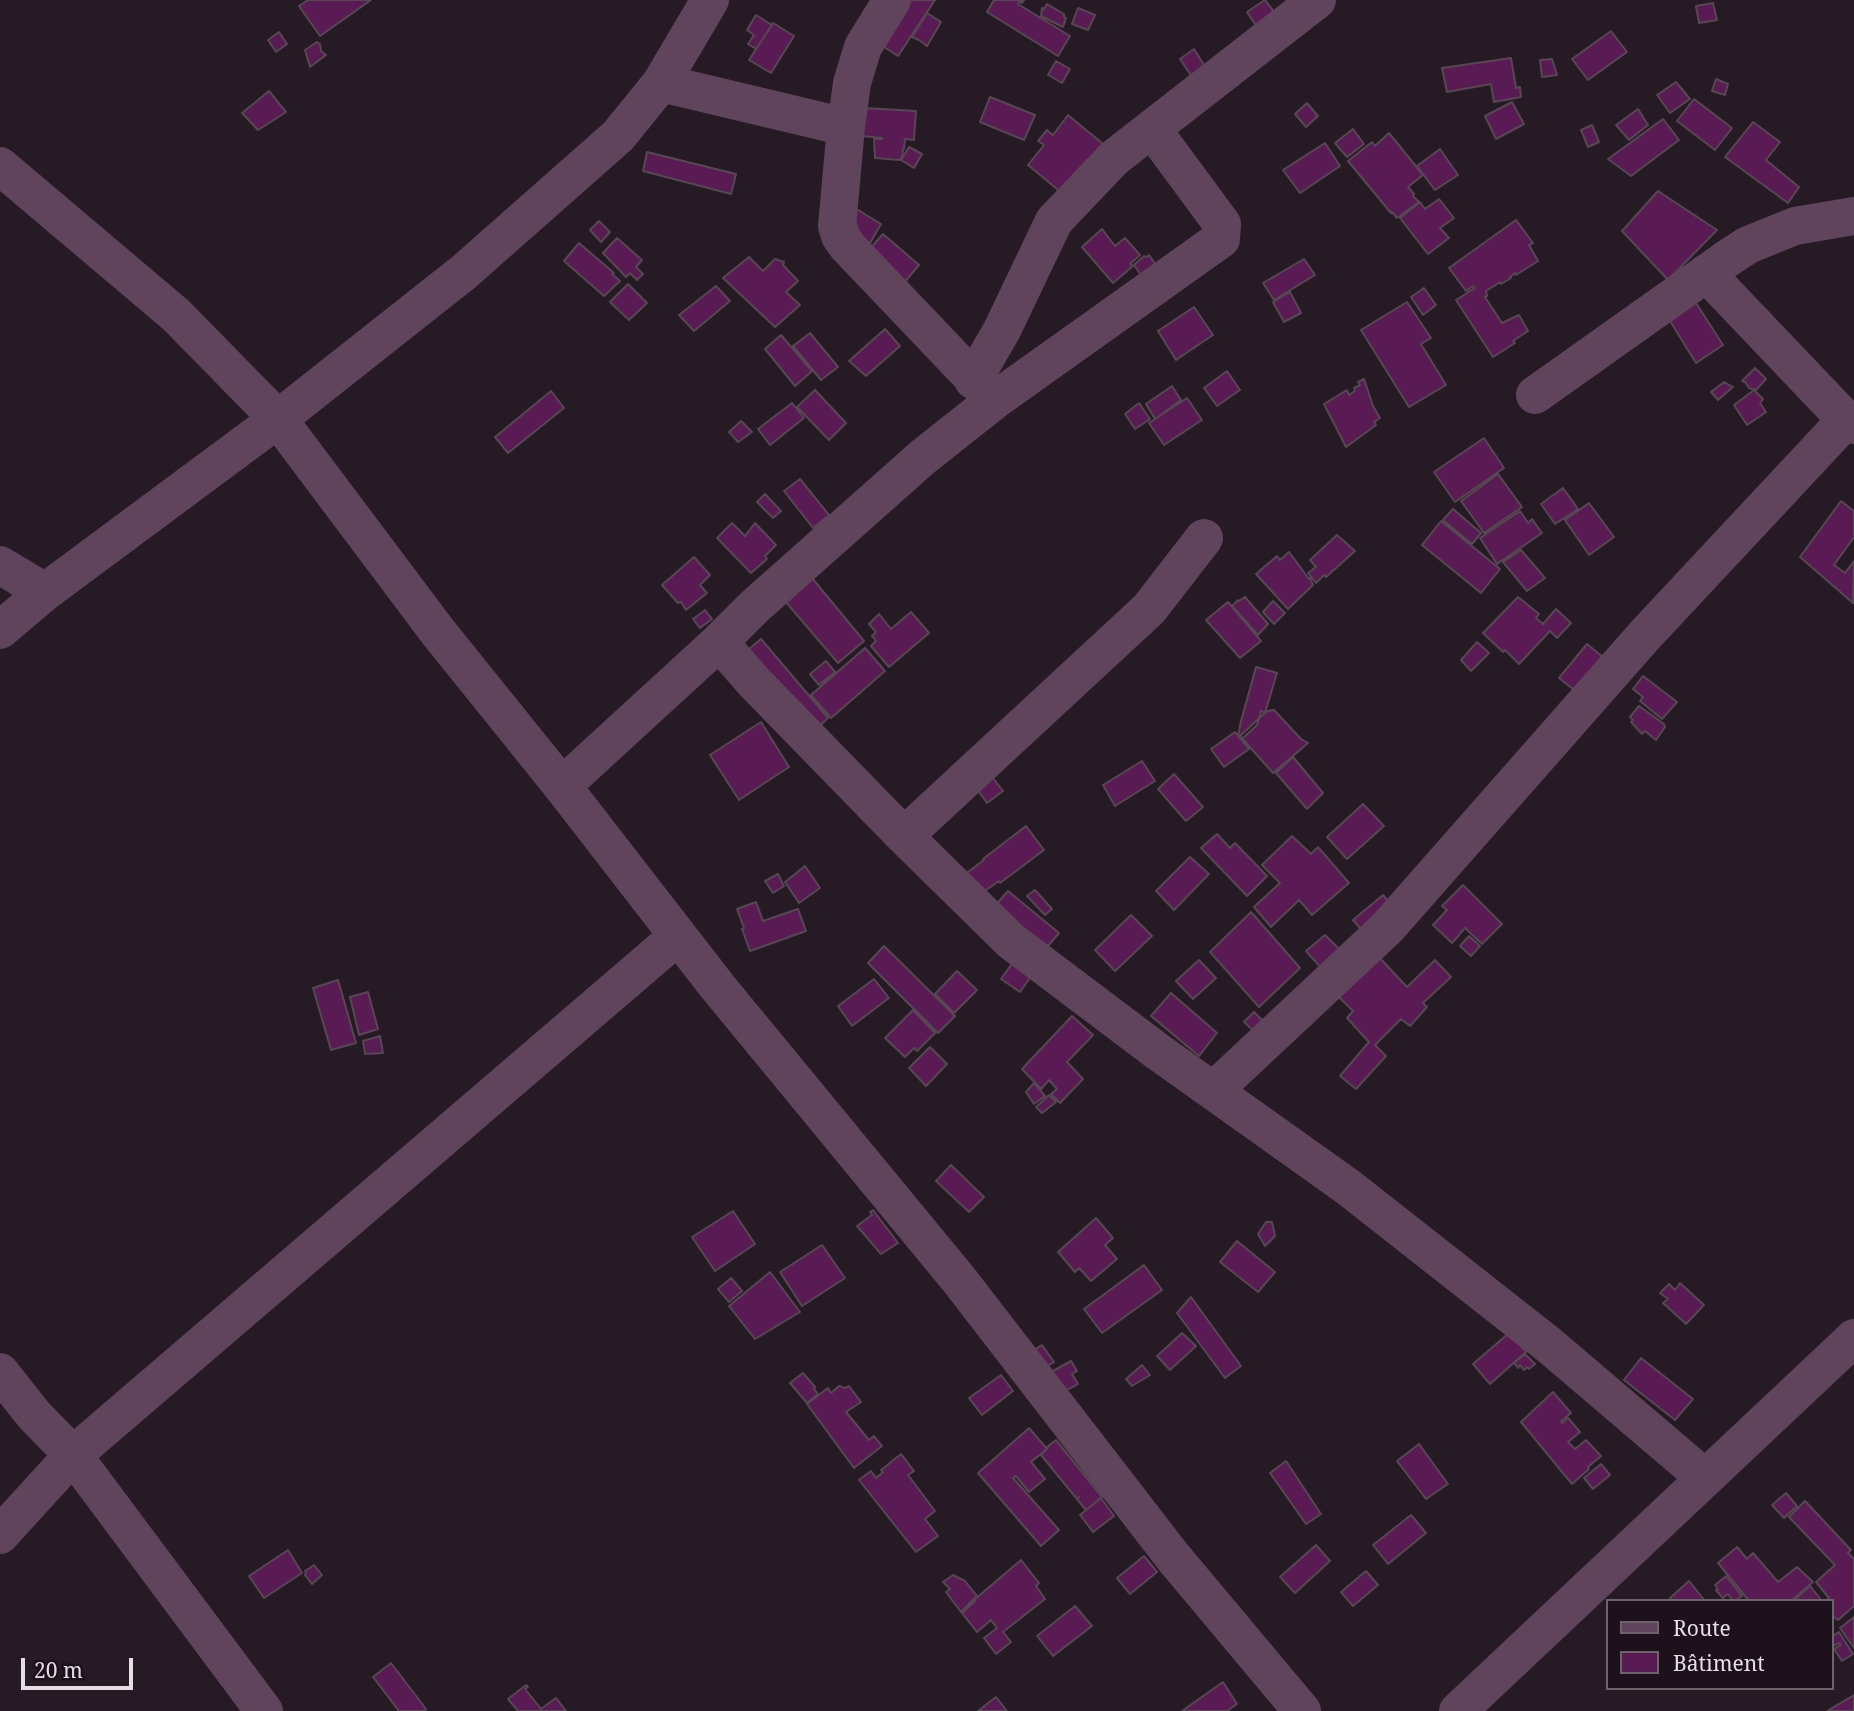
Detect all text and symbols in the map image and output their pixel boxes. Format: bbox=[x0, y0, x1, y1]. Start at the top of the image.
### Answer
legend bbox=[1605, 1599, 1833, 1690]
text: Route bbox=[1673, 1614, 1731, 1642]
scale bar bbox=[24, 1644, 136, 1688]
text: Bâtiment bbox=[1673, 1649, 1765, 1677]
text: 20 m bbox=[34, 1656, 83, 1684]

